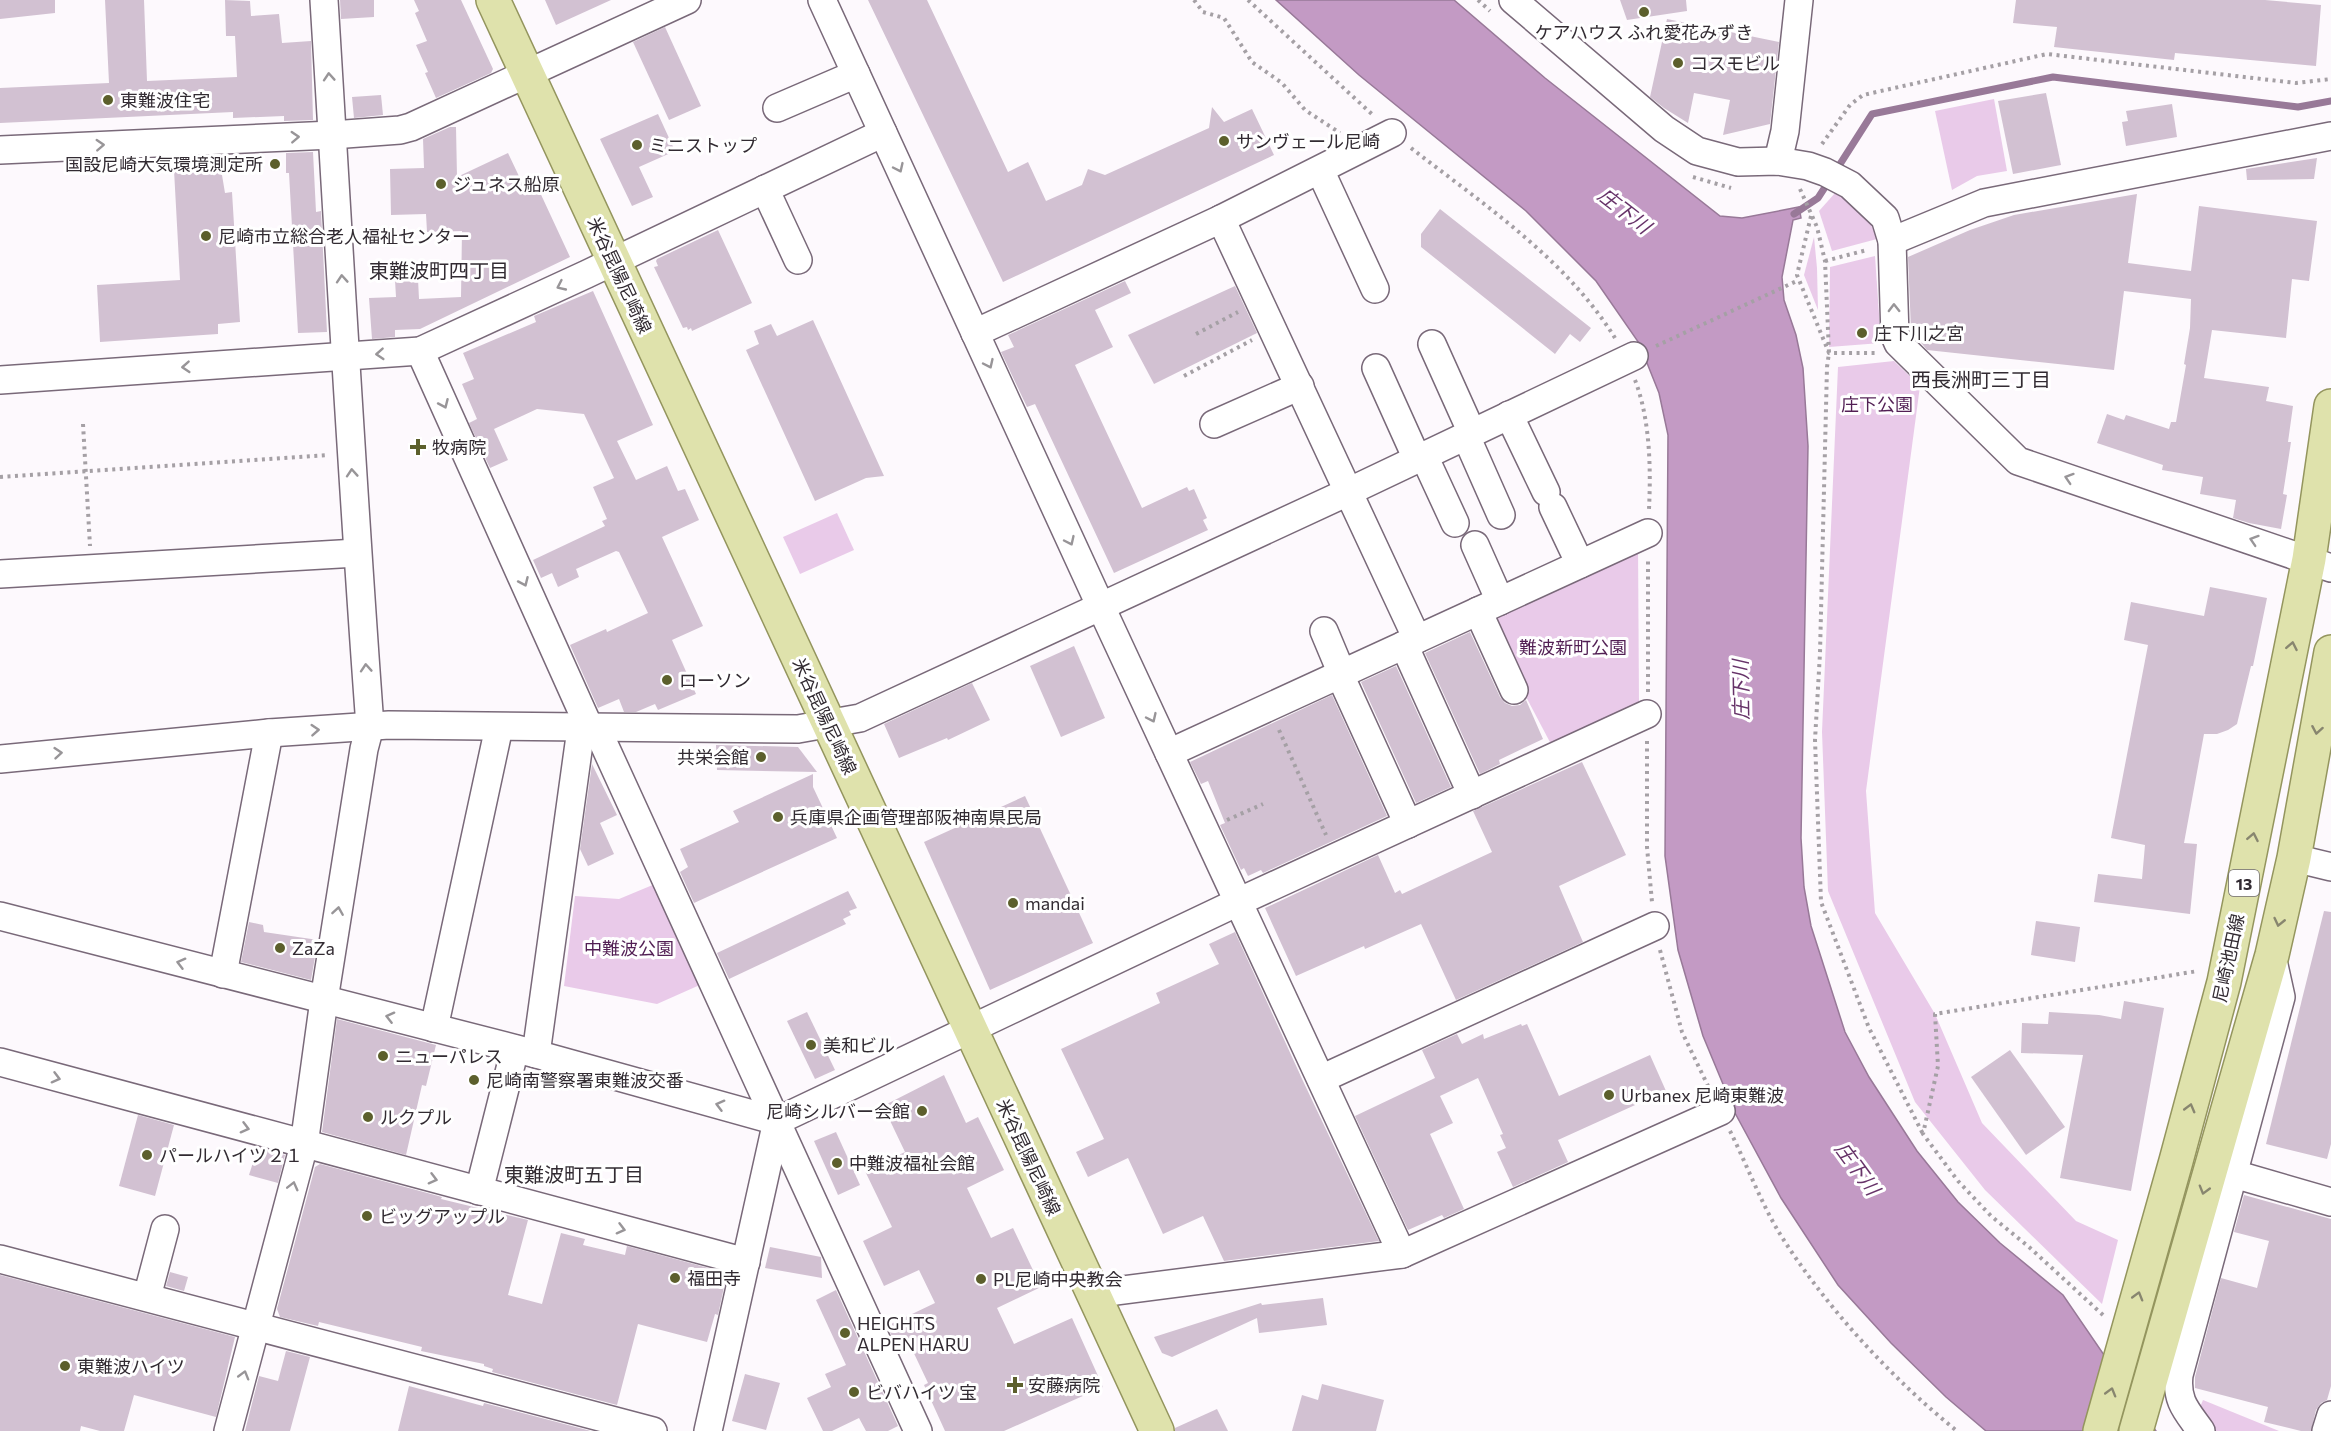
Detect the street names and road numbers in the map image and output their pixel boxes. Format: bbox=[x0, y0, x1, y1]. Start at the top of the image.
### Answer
street label: 米谷昆陽尼崎線 bbox=[583, 213, 657, 337]
street label: 米谷昆陽尼崎線 bbox=[788, 654, 862, 778]
road number: 13 bbox=[2229, 870, 2259, 896]
street label: 尼崎池田線 bbox=[2208, 912, 2248, 1004]
street label: 米谷昆陽尼崎線 bbox=[992, 1095, 1066, 1219]

